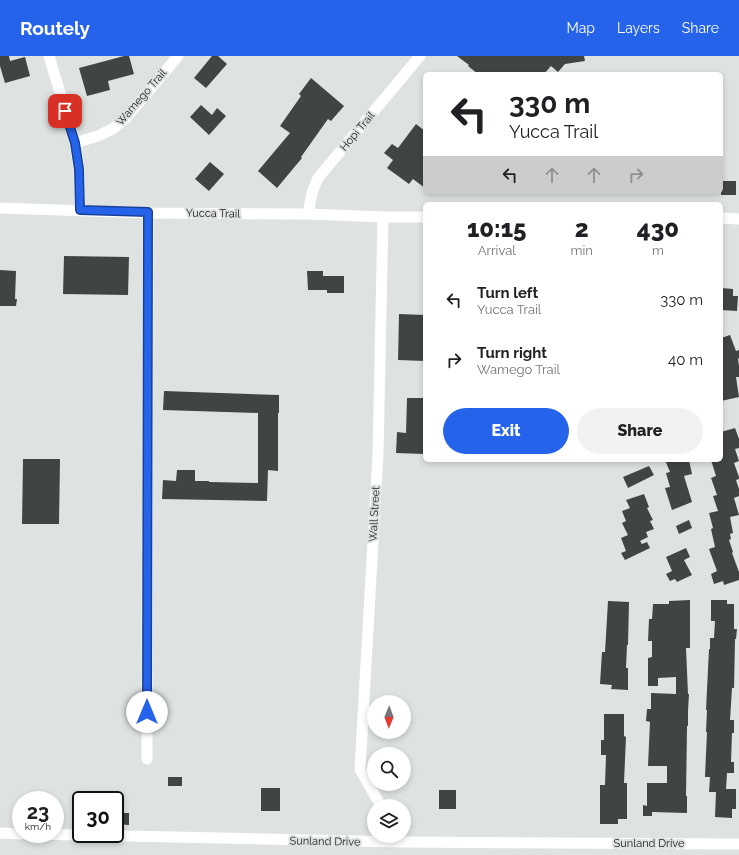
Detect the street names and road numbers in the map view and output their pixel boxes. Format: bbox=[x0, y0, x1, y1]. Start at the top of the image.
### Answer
street label: Wamego Trail bbox=[113, 67, 169, 128]
street label: Hopi Trail bbox=[337, 109, 378, 154]
street label: Yucca Trail bbox=[186, 207, 240, 220]
street label: Wall Street bbox=[367, 485, 382, 542]
street label: Sunland Drive bbox=[289, 834, 361, 849]
street label: Sunland Drive bbox=[614, 837, 685, 850]

